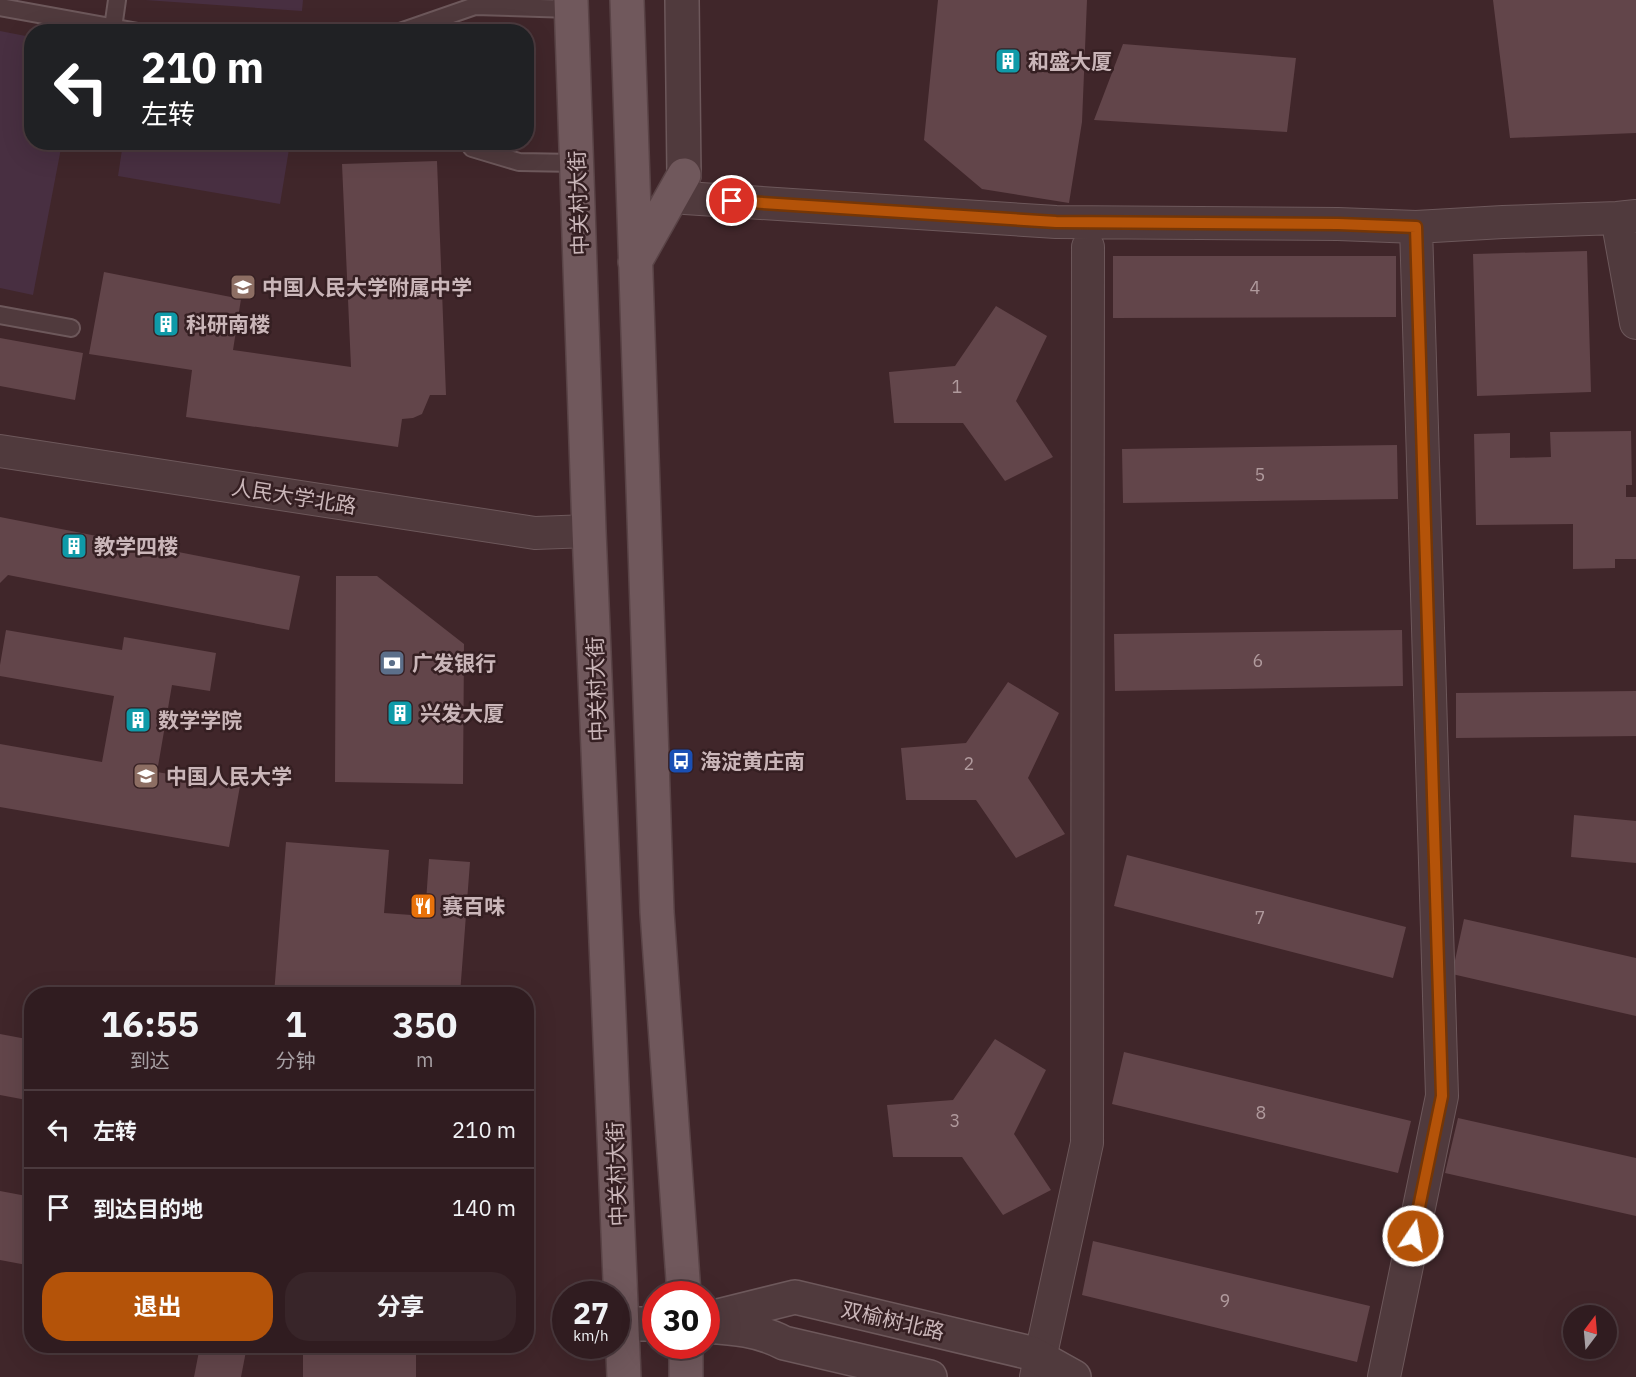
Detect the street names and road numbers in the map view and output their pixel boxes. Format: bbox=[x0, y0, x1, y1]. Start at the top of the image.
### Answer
street label: 中关村大街 bbox=[562, 150, 594, 256]
street label: 人民大学北路 bbox=[230, 472, 358, 520]
street label: 中关村大街 bbox=[580, 636, 612, 742]
street label: 中关村大街 bbox=[600, 1121, 632, 1227]
street label: 双榆树北路 bbox=[839, 1295, 947, 1345]

